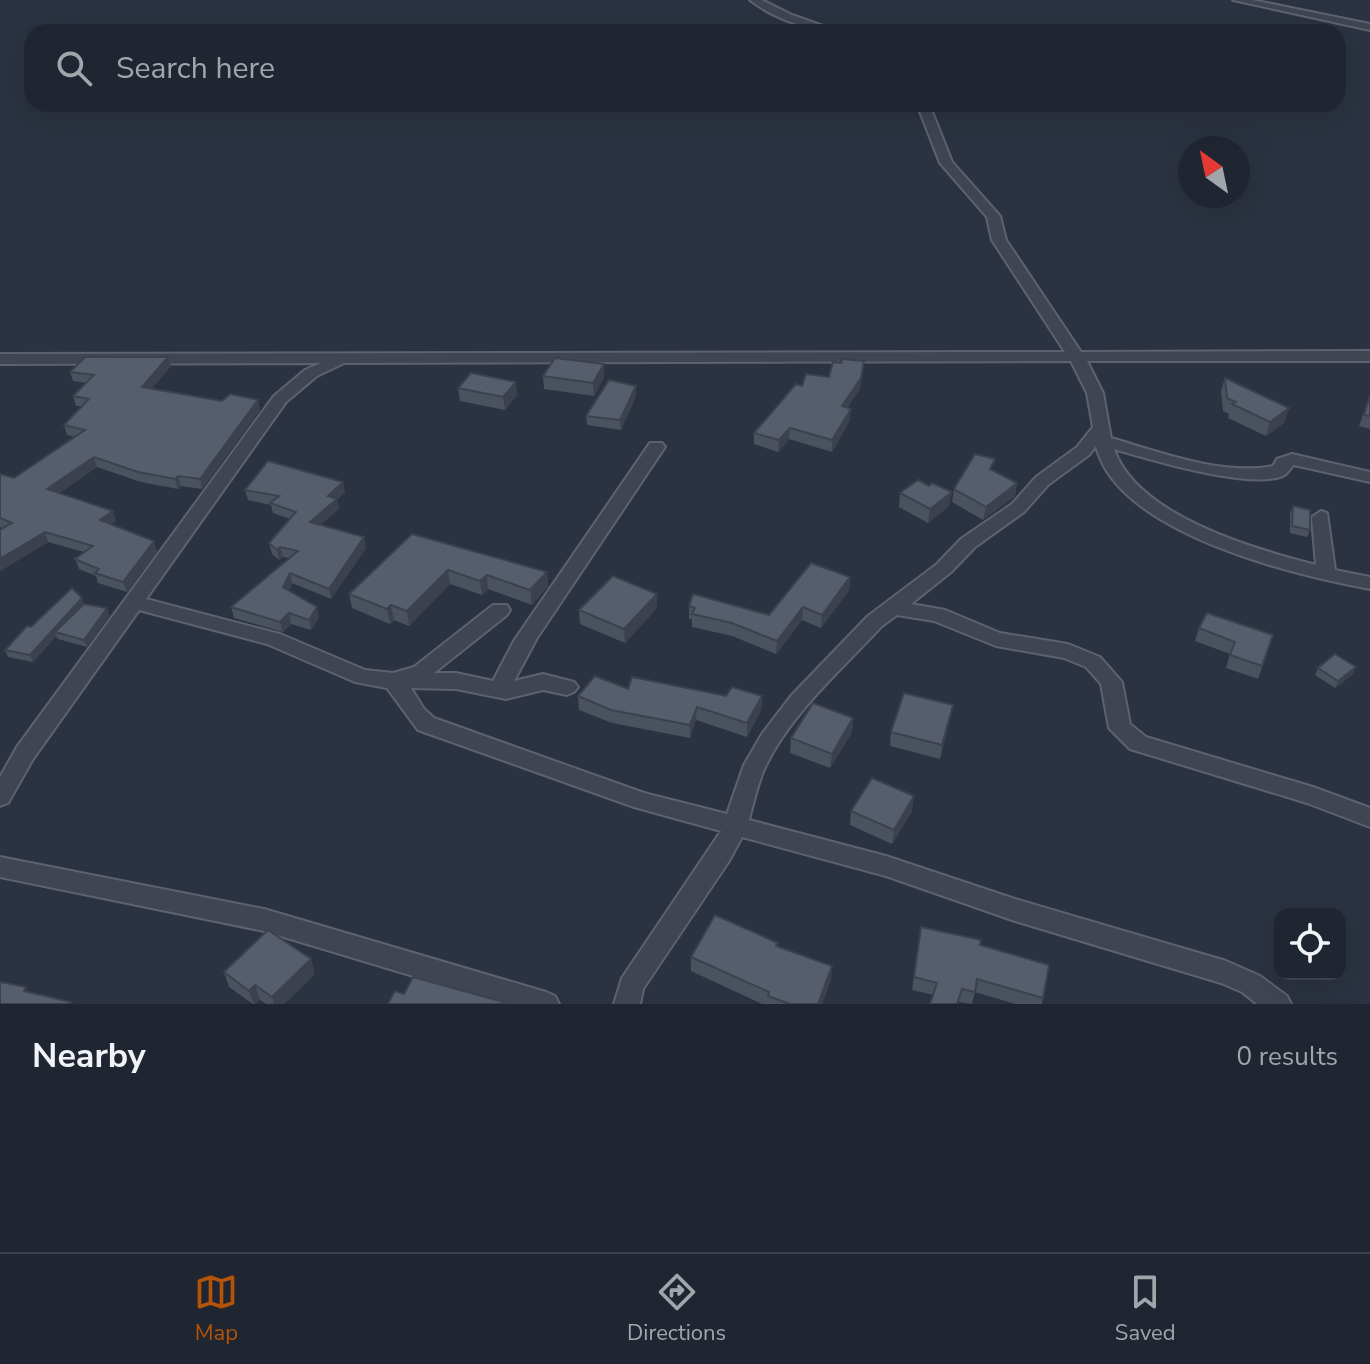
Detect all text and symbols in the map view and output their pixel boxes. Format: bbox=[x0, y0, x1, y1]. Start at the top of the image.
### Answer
search box bbox=[24, 24, 1346, 112]
icon: search bbox=[52, 46, 96, 90]
text: Search here bbox=[116, 48, 275, 89]
north arrow bbox=[1178, 136, 1250, 208]
map controls bbox=[1274, 908, 1346, 980]
button: locate bbox=[1274, 908, 1346, 980]
text: Nearby bbox=[32, 1033, 146, 1079]
text: 0 results bbox=[1237, 1039, 1338, 1074]
tab: Map bbox=[194, 1270, 238, 1348]
tab: Directions bbox=[627, 1270, 726, 1348]
tab: Saved bbox=[1115, 1270, 1176, 1348]

